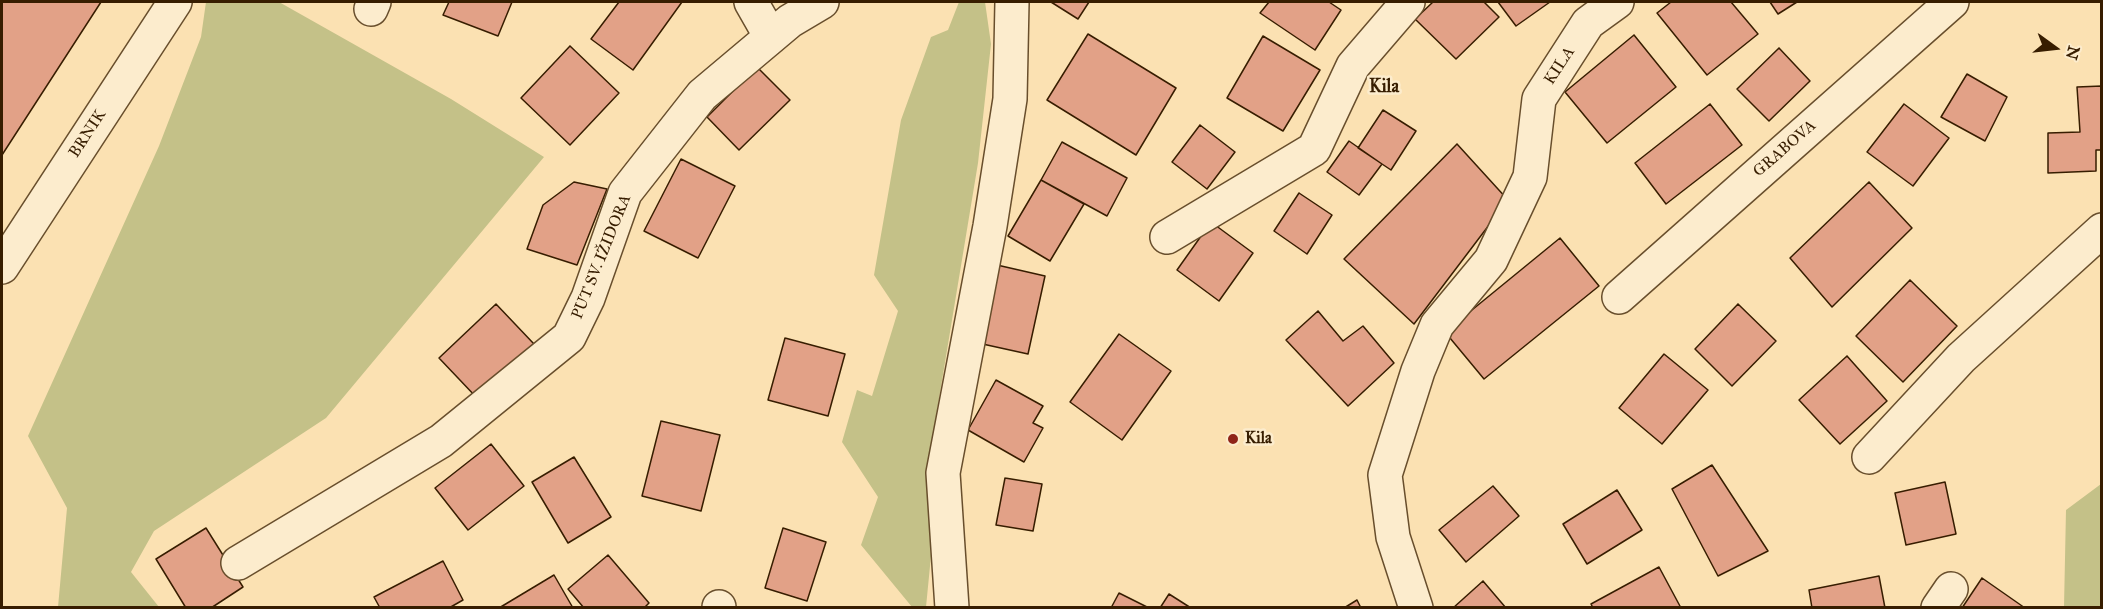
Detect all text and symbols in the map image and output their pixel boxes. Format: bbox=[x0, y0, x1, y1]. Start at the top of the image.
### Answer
north arrow bbox=[2025, 18, 2085, 78]
street label: KILA bbox=[1541, 43, 1579, 89]
text: N bbox=[2062, 44, 2084, 62]
district label: Kila bbox=[1369, 77, 1399, 99]
street label: BRNIK bbox=[65, 106, 111, 162]
street label: GRABOVA bbox=[1750, 117, 1820, 181]
street label: PUT SV. IŽIDORA bbox=[568, 192, 636, 322]
place label: Kila bbox=[1245, 429, 1272, 449]
marker: Kila bbox=[1226, 432, 1240, 446]

